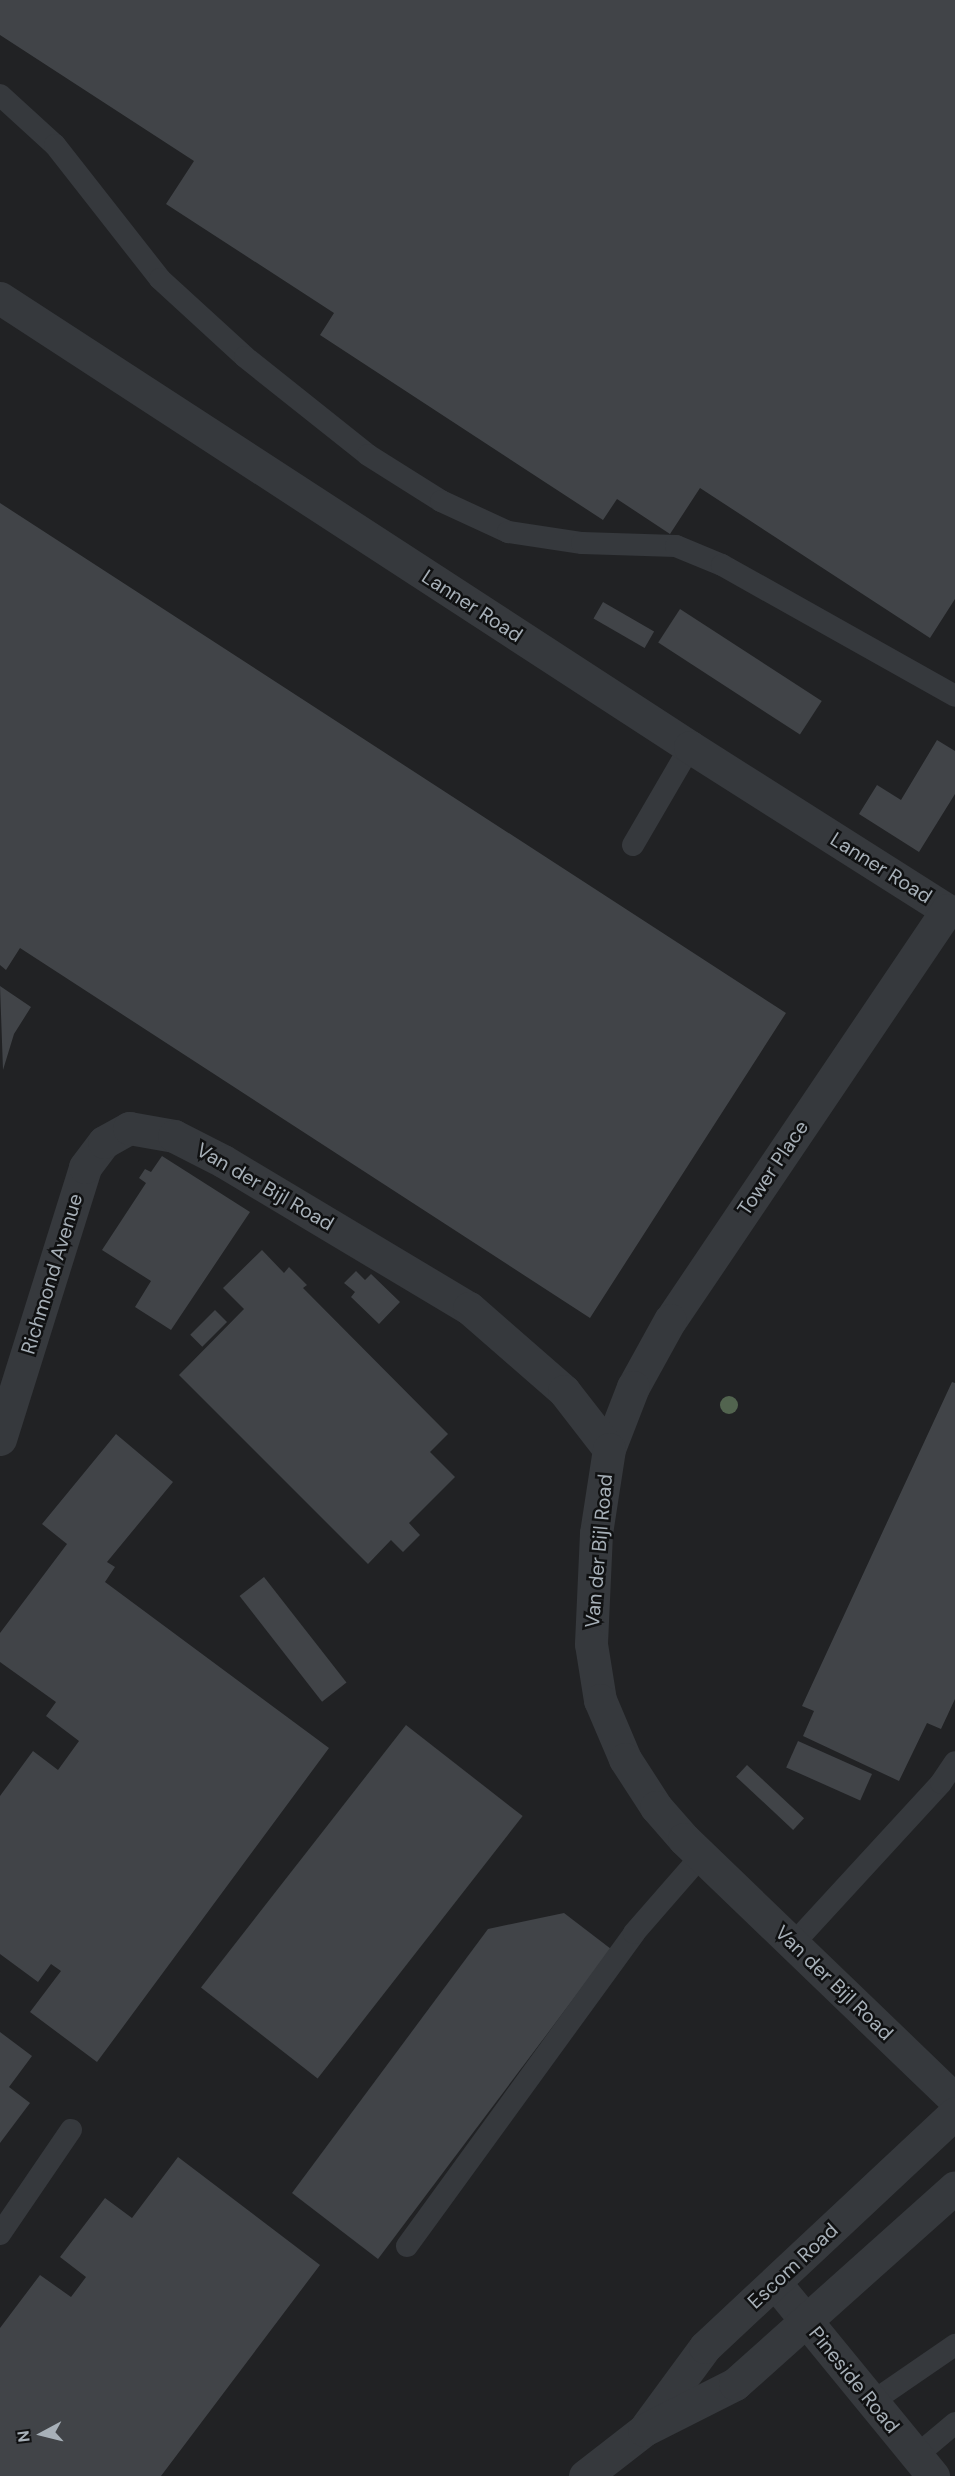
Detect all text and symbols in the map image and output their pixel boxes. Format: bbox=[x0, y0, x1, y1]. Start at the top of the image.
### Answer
street label: Lanner Road bbox=[417, 565, 527, 647]
street label: Lanner Road bbox=[826, 827, 936, 909]
street label: Tower Place bbox=[732, 1116, 814, 1220]
street label: Van der Bijl Road bbox=[192, 1138, 338, 1236]
street label: Richmond Avenue bbox=[16, 1191, 88, 1357]
street label: Van der Bijl Road bbox=[580, 1473, 618, 1629]
street label: Van der Bijl Road bbox=[770, 1921, 898, 2045]
street label: Escom Road bbox=[743, 2218, 843, 2314]
street label: Pineside Road bbox=[804, 2322, 904, 2438]
north arrow bbox=[12, 2404, 72, 2464]
text: N bbox=[13, 2429, 35, 2443]

